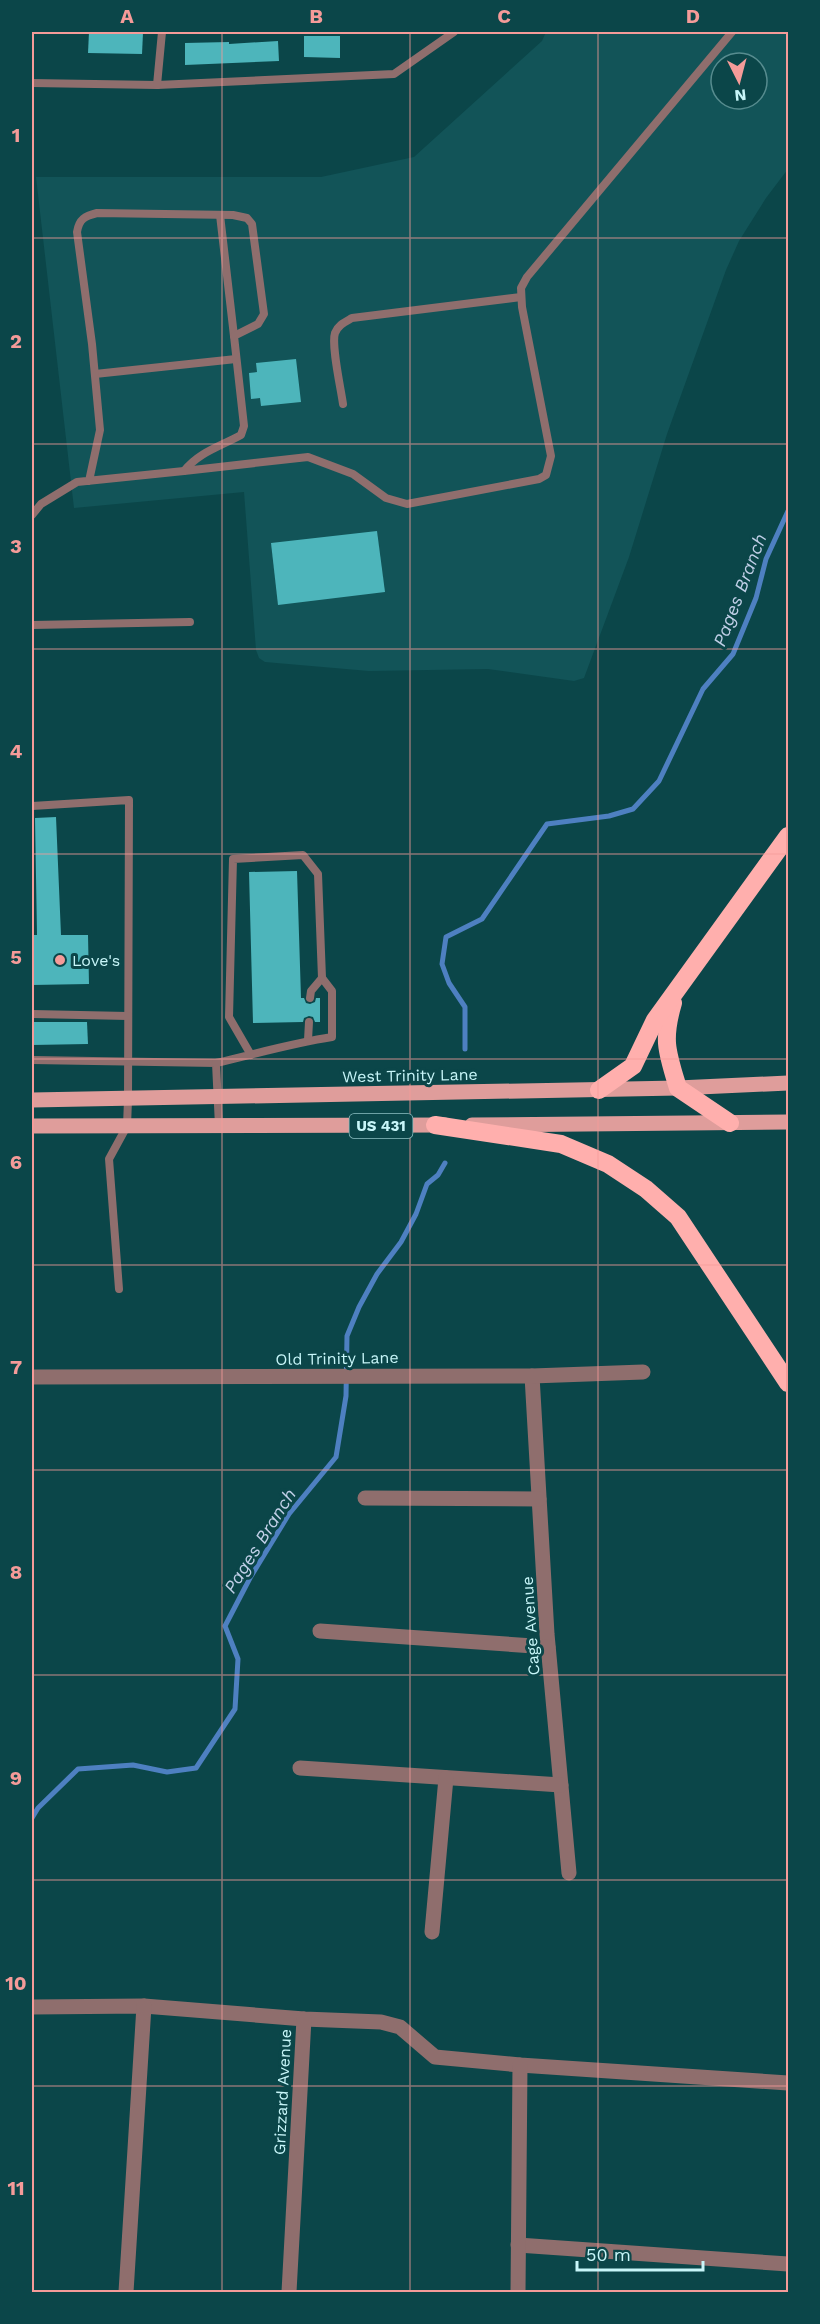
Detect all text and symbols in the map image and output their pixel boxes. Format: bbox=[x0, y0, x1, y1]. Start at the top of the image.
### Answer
text: A bbox=[120, 4, 134, 28]
text: B bbox=[309, 4, 323, 28]
text: C bbox=[497, 4, 511, 28]
text: D bbox=[686, 4, 700, 28]
north arrow bbox=[709, 51, 769, 111]
text: N bbox=[734, 85, 747, 105]
text: 1 bbox=[12, 123, 20, 147]
text: 2 bbox=[10, 329, 22, 353]
water label: Pages Branch bbox=[708, 530, 771, 649]
text: 3 bbox=[10, 534, 22, 558]
text: 4 bbox=[10, 739, 23, 763]
text: 5 bbox=[10, 945, 22, 969]
place label: Love's bbox=[72, 951, 120, 970]
marker: Love's bbox=[53, 953, 67, 967]
street label: West Trinity Lane bbox=[342, 1065, 478, 1086]
road number: US 431 bbox=[350, 1114, 412, 1138]
text: 6 bbox=[10, 1150, 22, 1174]
street label: Old Trinity Lane bbox=[275, 1348, 399, 1369]
text: 7 bbox=[10, 1355, 22, 1379]
water label: Pages Branch bbox=[219, 1485, 300, 1597]
text: 8 bbox=[10, 1560, 22, 1584]
street label: Cage Avenue bbox=[518, 1576, 543, 1676]
text: 9 bbox=[10, 1766, 22, 1790]
text: 10 bbox=[5, 1971, 27, 1995]
street label: Grizzard Avenue bbox=[270, 2028, 295, 2156]
text: 11 bbox=[7, 2176, 25, 2200]
scale bar bbox=[577, 2234, 703, 2272]
text: 50 m bbox=[586, 2244, 631, 2265]

